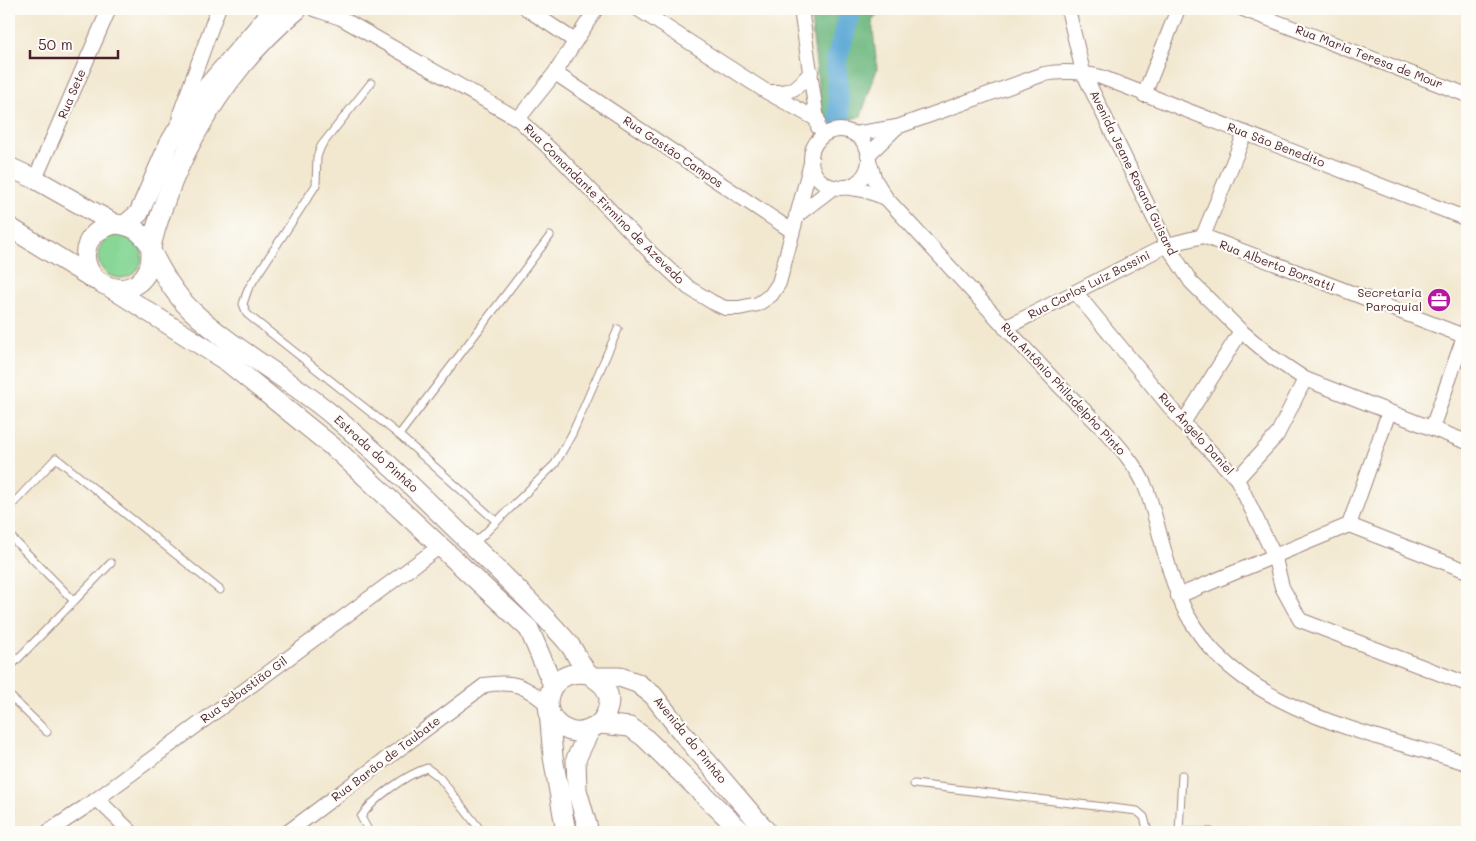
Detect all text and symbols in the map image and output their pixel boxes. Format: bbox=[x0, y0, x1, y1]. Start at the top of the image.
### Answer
street label: Rua Maria Teresa de Mour bbox=[1293, 21, 1445, 92]
scale bar bbox=[30, 28, 118, 60]
text: 50 m bbox=[38, 34, 73, 54]
street label: Rua Sete bbox=[53, 66, 89, 121]
street label: Avenida Jeane Rosand Guisard bbox=[1087, 87, 1181, 258]
street label: Rua Gastão Campos bbox=[620, 112, 727, 191]
street label: Rua São Benedito bbox=[1225, 118, 1327, 170]
street label: Rua Comandante Firmino de Azevedo bbox=[521, 120, 688, 287]
street label: Rua Alberto Borsatti bbox=[1217, 236, 1337, 294]
street label: Rua Carlos Luiz Bassini bbox=[1025, 246, 1152, 322]
place label: Secretaria Paroquial bbox=[1357, 284, 1422, 314]
office icon: Secretaria Paroquial bbox=[1426, 287, 1452, 313]
street label: Rua Antônio Philadelpho Pinto bbox=[998, 319, 1129, 458]
street label: Rua Ângelo Daniel bbox=[1156, 389, 1238, 478]
street label: Estrada do Pinhão bbox=[331, 411, 422, 495]
street label: Rua Sebastião Gil bbox=[197, 652, 290, 726]
street label: Avenida do Pinhão bbox=[651, 692, 731, 786]
street label: Rua Barão de Taubate bbox=[328, 712, 443, 804]

